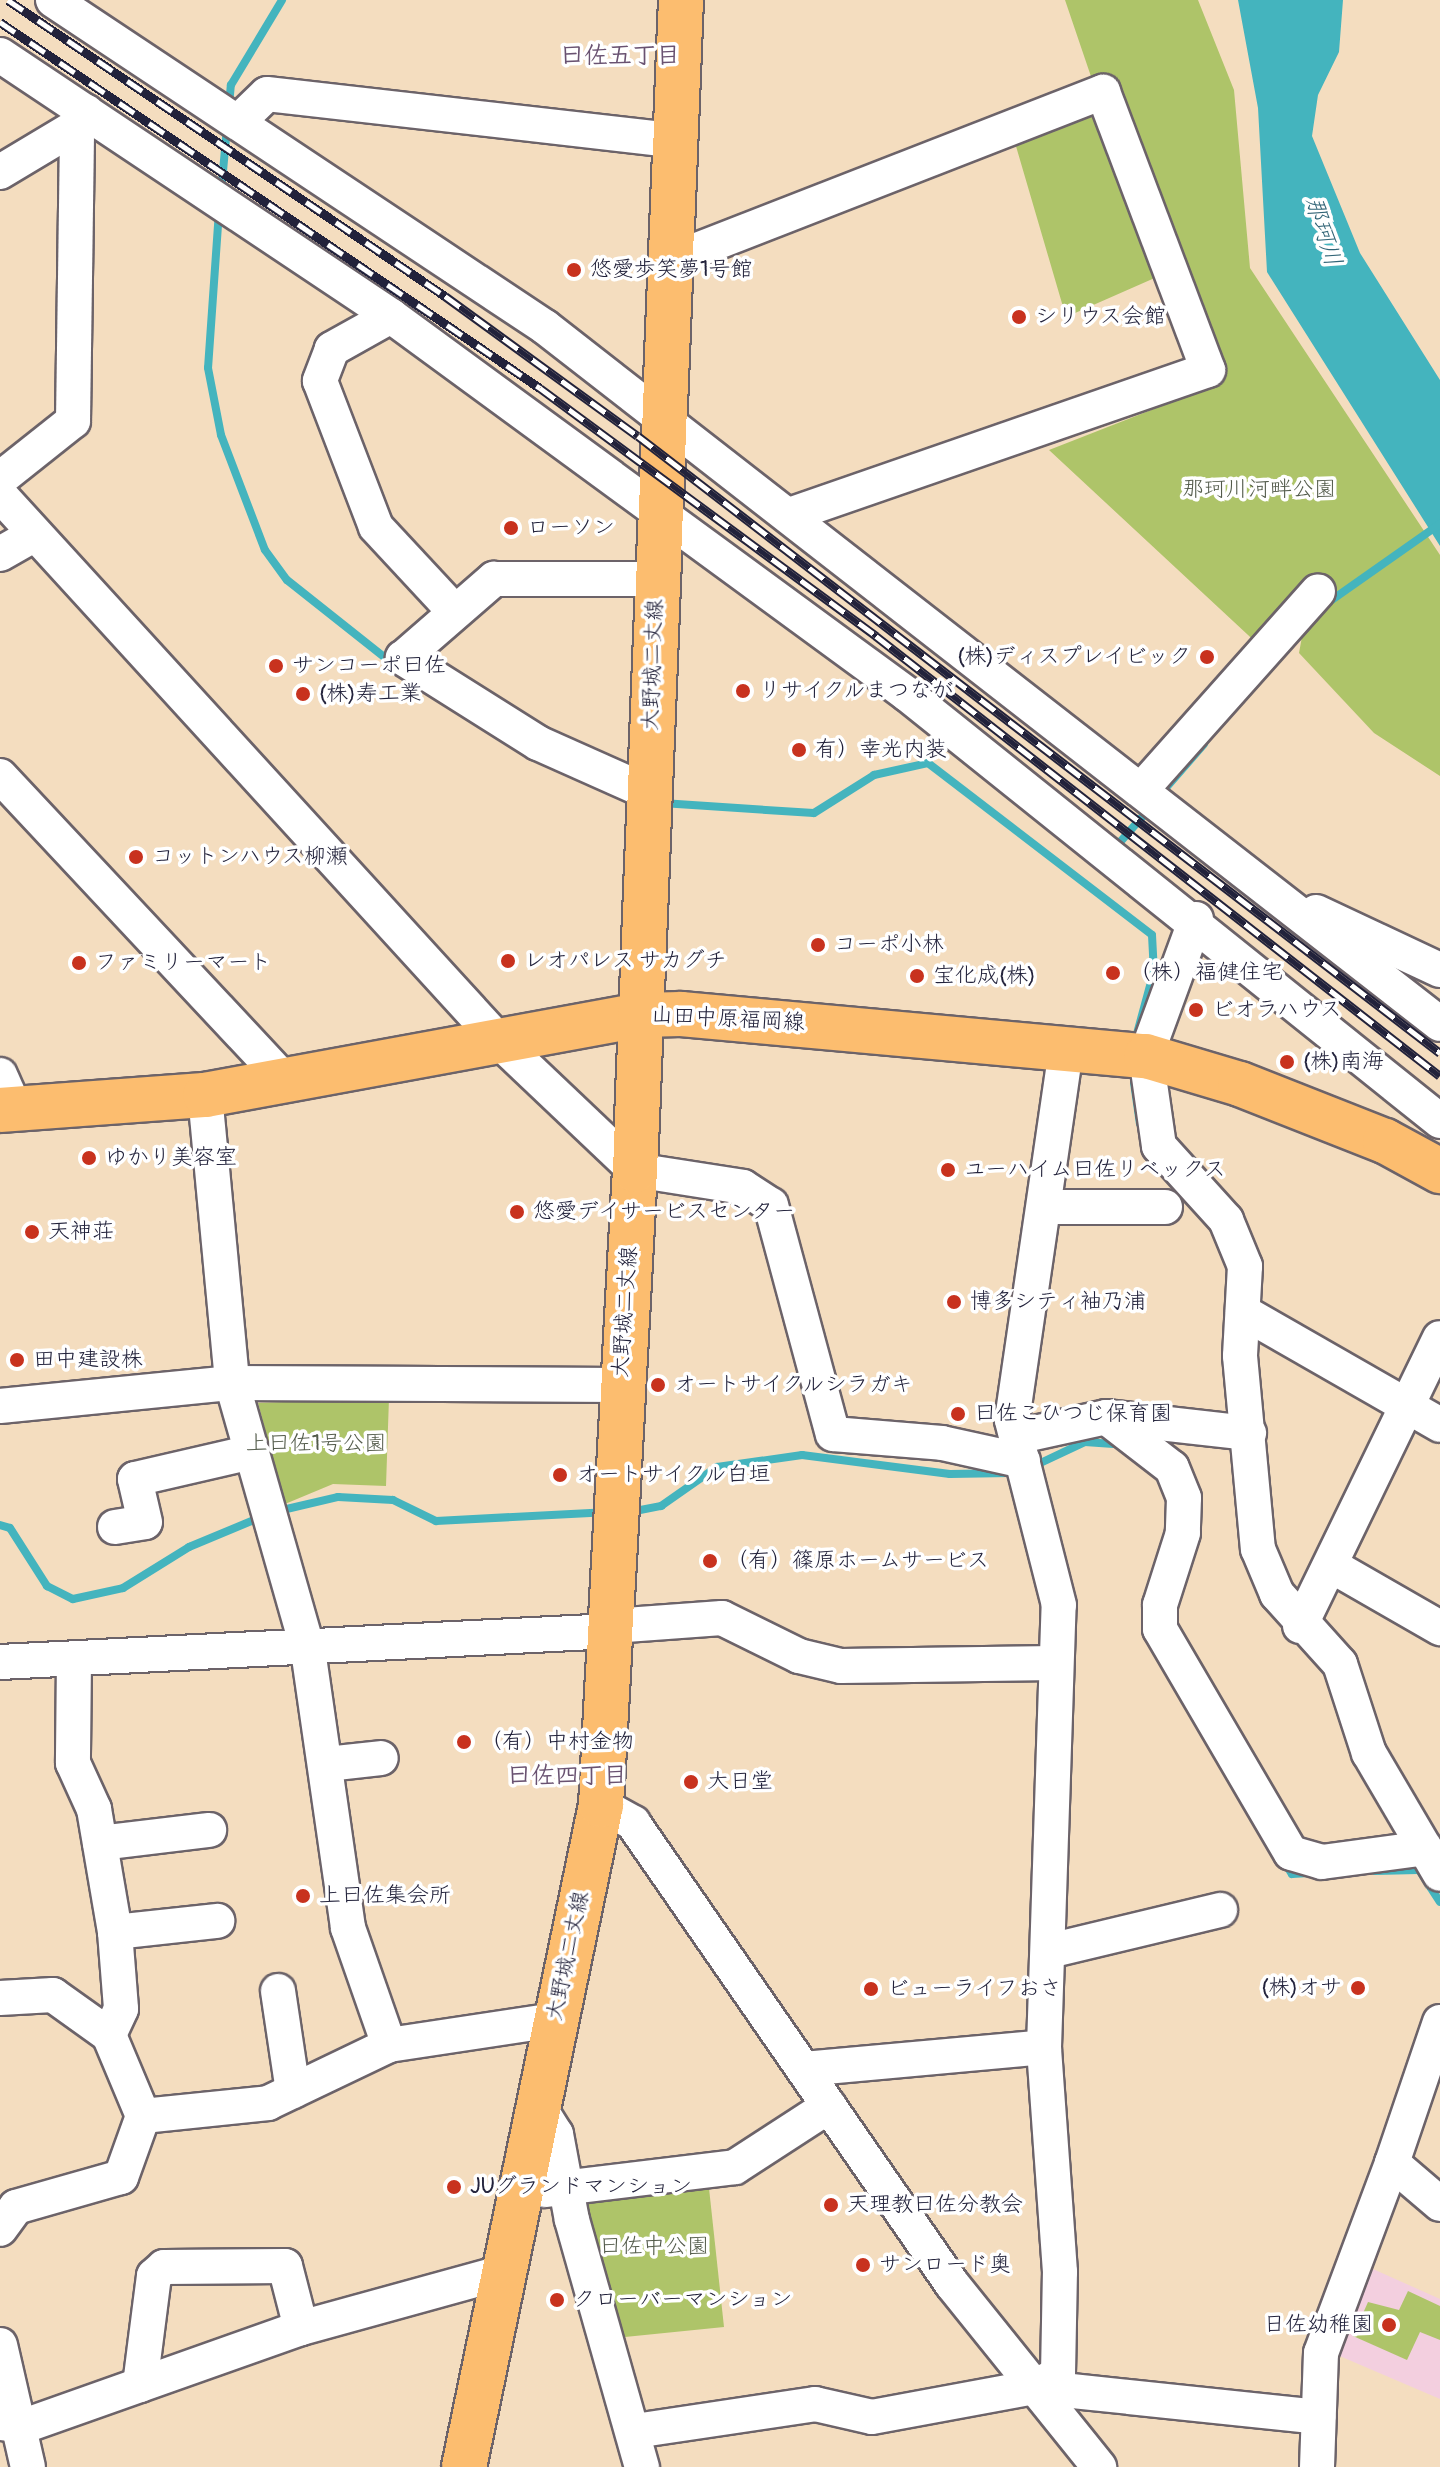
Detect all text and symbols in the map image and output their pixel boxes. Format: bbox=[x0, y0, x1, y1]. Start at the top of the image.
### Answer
district label: 曰佐五丁目 bbox=[560, 42, 680, 70]
water label: 那珂川 bbox=[1298, 192, 1348, 270]
place label: 悠愛歩笑夢1号館 bbox=[590, 257, 753, 283]
marker: 悠愛歩笑夢1号館 bbox=[565, 261, 583, 279]
place label: シリウス会館 bbox=[1035, 304, 1167, 330]
marker: シリウス会館 bbox=[1010, 308, 1028, 326]
park label: 那珂川河畔公園 bbox=[1182, 477, 1336, 503]
place label: ローソン bbox=[527, 515, 615, 541]
marker: ローソン bbox=[502, 519, 520, 537]
street label: 大野城二丈線 bbox=[638, 599, 668, 731]
place label: (株)ディスプレイビック bbox=[956, 644, 1191, 670]
marker: (株)ディスプレイビック bbox=[1198, 648, 1216, 666]
place label: サンコーポ曰佐 bbox=[292, 653, 446, 679]
marker: サンコーポ曰佐 bbox=[267, 657, 285, 675]
place label: リサイクルまつなが bbox=[759, 678, 957, 704]
place label: (株)寿工業 bbox=[319, 681, 422, 707]
marker: リサイクルまつなが bbox=[734, 682, 752, 700]
marker: (株)寿工業 bbox=[294, 685, 312, 703]
place label: 有）幸光内装 bbox=[815, 737, 947, 763]
marker: 有）幸光内装 bbox=[790, 741, 808, 759]
place label: コットンハウス柳瀬 bbox=[152, 844, 350, 870]
marker: コットンハウス柳瀬 bbox=[127, 848, 145, 866]
place label: コーポ小林 bbox=[834, 932, 944, 958]
marker: コーポ小林 bbox=[809, 936, 827, 954]
place label: レオパレス サカグチ bbox=[524, 948, 727, 974]
place label: ファミリーマート bbox=[95, 950, 271, 976]
marker: レオパレス サカグチ bbox=[499, 952, 517, 970]
marker: ファミリーマート bbox=[70, 954, 88, 972]
place label: （株）福健住宅 bbox=[1129, 960, 1283, 986]
place label: 宝化成(株) bbox=[933, 963, 1036, 989]
marker: （株）福健住宅 bbox=[1104, 964, 1122, 982]
marker: 宝化成(株) bbox=[908, 967, 926, 985]
place label: ビオラハウス bbox=[1212, 997, 1344, 1023]
marker: ビオラハウス bbox=[1187, 1001, 1205, 1019]
street label: 山田中原福岡線 bbox=[650, 1002, 806, 1036]
place label: (株)南海 bbox=[1303, 1049, 1384, 1075]
marker: (株)南海 bbox=[1278, 1053, 1296, 1071]
place label: ゆかり美容室 bbox=[105, 1145, 237, 1171]
marker: ゆかり美容室 bbox=[80, 1149, 98, 1167]
place label: ユーハイム曰佐リベックス bbox=[964, 1157, 1227, 1183]
marker: ユーハイム曰佐リベックス bbox=[939, 1161, 957, 1179]
place label: 悠愛デイサービスセンター bbox=[533, 1199, 797, 1225]
marker: 悠愛デイサービスセンター bbox=[508, 1203, 526, 1221]
place label: 天神荘 bbox=[48, 1219, 114, 1245]
marker: 天神荘 bbox=[23, 1223, 41, 1241]
street label: 大野城二丈線 bbox=[607, 1245, 643, 1379]
place label: 博多シティ袖乃浦 bbox=[970, 1289, 1146, 1315]
marker: 博多シティ袖乃浦 bbox=[945, 1293, 963, 1311]
place label: 田中建設株 bbox=[33, 1347, 143, 1373]
marker: 田中建設株 bbox=[8, 1351, 26, 1369]
place label: オートサイクルシラガキ bbox=[674, 1372, 916, 1398]
marker: オートサイクルシラガキ bbox=[649, 1376, 667, 1394]
place label: 曰佐こひつじ保育園 bbox=[974, 1401, 1172, 1427]
marker: 曰佐こひつじ保育園 bbox=[949, 1405, 967, 1423]
park label: 上曰佐1号公園 bbox=[246, 1431, 386, 1457]
place label: オートサイクル白垣 bbox=[576, 1462, 774, 1488]
marker: オートサイクル白垣 bbox=[551, 1466, 569, 1484]
place label: （有）篠原ホームサービス bbox=[726, 1548, 990, 1574]
marker: （有）篠原ホームサービス bbox=[701, 1552, 719, 1570]
place label: （有）中村金物 bbox=[480, 1729, 634, 1755]
marker: （有）中村金物 bbox=[455, 1733, 473, 1751]
district label: 曰佐四丁目 bbox=[507, 1762, 627, 1790]
place label: 大日堂 bbox=[707, 1769, 773, 1795]
marker: 大日堂 bbox=[682, 1773, 700, 1791]
place label: 上曰佐集会所 bbox=[319, 1883, 451, 1909]
marker: 上曰佐集会所 bbox=[294, 1887, 312, 1905]
street label: 大野城二丈線 bbox=[541, 1889, 595, 2023]
place label: (株)オサ bbox=[1261, 1975, 1342, 2001]
place label: ビューライフおさ bbox=[887, 1976, 1063, 2002]
marker: (株)オサ bbox=[1349, 1979, 1367, 1997]
marker: ビューライフおさ bbox=[862, 1980, 880, 1998]
place label: JUグランドマンション bbox=[470, 2174, 693, 2200]
marker: JUグランドマンション bbox=[445, 2178, 463, 2196]
place label: 天理教曰佐分教会 bbox=[847, 2192, 1023, 2218]
marker: 天理教曰佐分教会 bbox=[822, 2196, 840, 2214]
park label: 曰佐中公園 bbox=[599, 2234, 709, 2260]
place label: サンロード奥 bbox=[879, 2252, 1011, 2278]
marker: サンロード奥 bbox=[854, 2256, 872, 2274]
place label: クローバーマンション bbox=[573, 2287, 793, 2313]
marker: クローバーマンション bbox=[548, 2291, 566, 2309]
place label: 日佐幼稚園 bbox=[1263, 2312, 1373, 2338]
marker: 日佐幼稚園 bbox=[1380, 2316, 1398, 2334]

